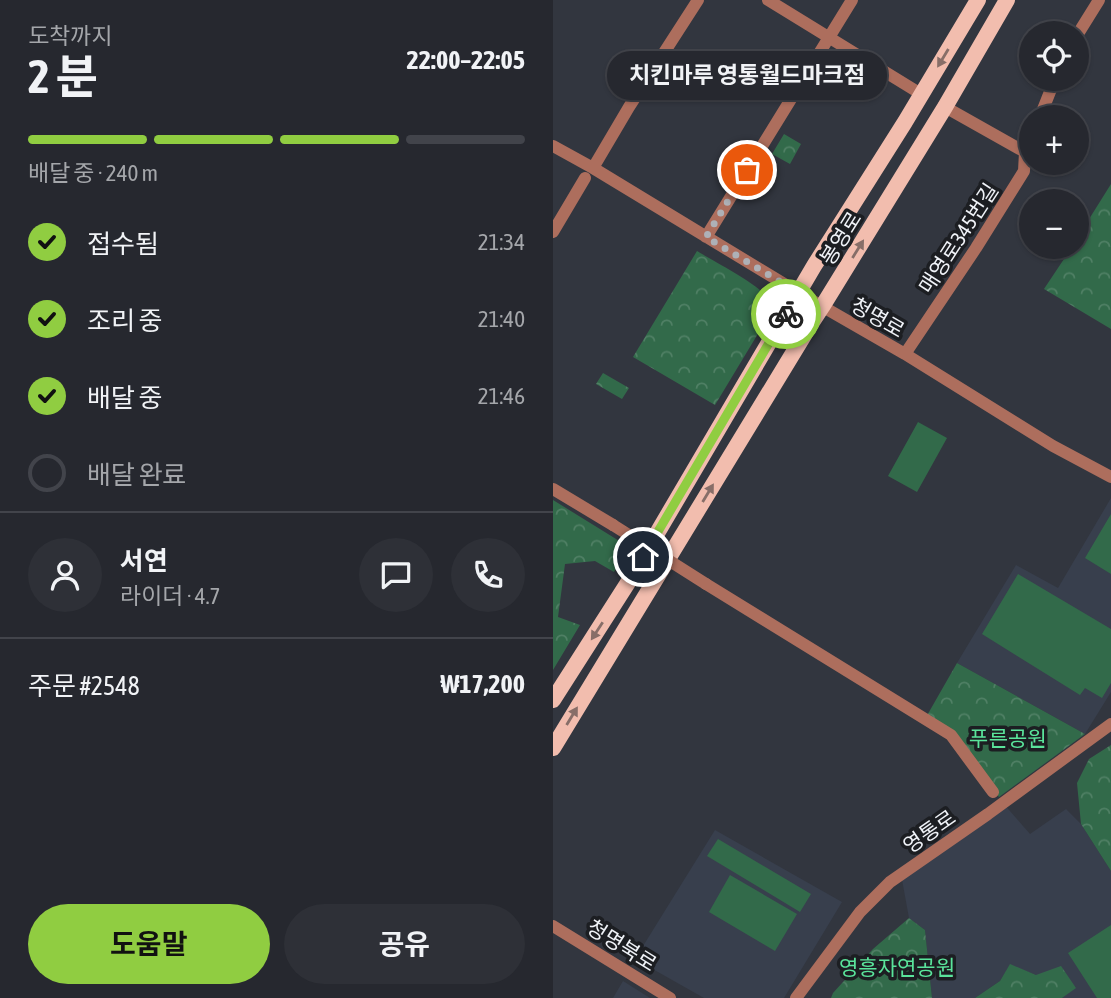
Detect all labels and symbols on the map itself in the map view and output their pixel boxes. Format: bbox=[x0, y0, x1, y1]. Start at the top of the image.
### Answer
one-way arrow bbox=[937, 49, 950, 68]
callout: 치킨마루 영통월드마크점 bbox=[607, 51, 887, 100]
pin bbox=[717, 140, 777, 200]
street label: 매영로345번길 bbox=[914, 179, 1002, 297]
street label: 봉영로 bbox=[814, 207, 866, 269]
one-way arrow bbox=[851, 239, 864, 258]
courier bbox=[751, 279, 821, 349]
street label: 청명로 bbox=[847, 292, 909, 342]
one-way arrow bbox=[702, 484, 714, 503]
pin bbox=[613, 527, 673, 587]
one-way arrow bbox=[590, 622, 603, 641]
one-way arrow bbox=[566, 706, 579, 725]
park label: 푸른공원 bbox=[969, 726, 1047, 750]
street label: 영통로 bbox=[898, 805, 960, 857]
street label: 청명북로 bbox=[583, 914, 661, 976]
park label: 영흥자연공원 bbox=[839, 955, 955, 979]

